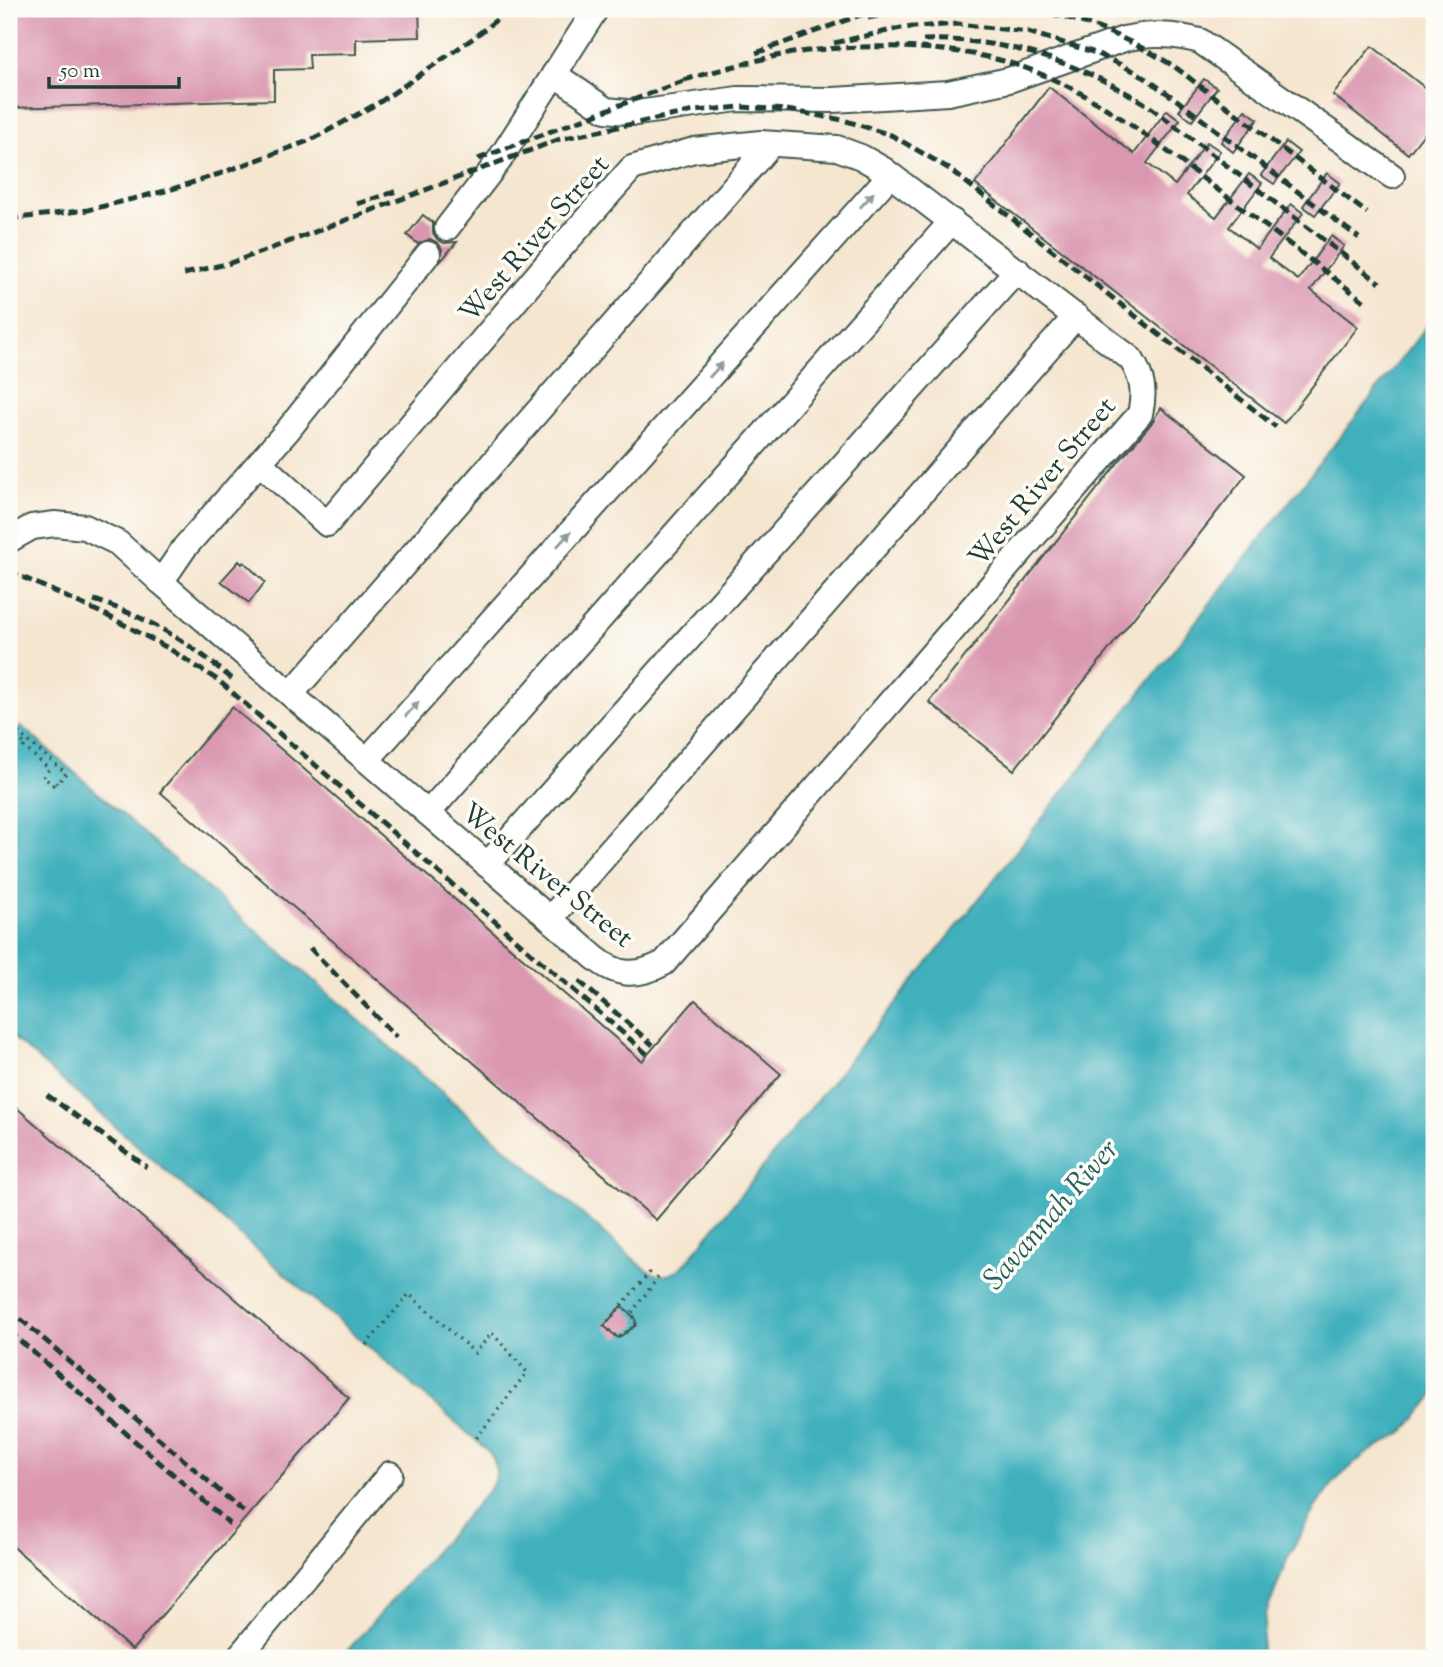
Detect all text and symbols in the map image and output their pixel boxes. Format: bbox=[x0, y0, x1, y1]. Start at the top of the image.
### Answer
scale bar bbox=[49, 46, 178, 90]
text: 50 m bbox=[59, 57, 100, 87]
street label: West River Street bbox=[451, 147, 620, 333]
one-way arrow bbox=[859, 192, 875, 209]
one-way arrow bbox=[708, 361, 724, 379]
street label: West River Street bbox=[960, 389, 1127, 577]
one-way arrow bbox=[556, 531, 571, 548]
one-way arrow bbox=[404, 700, 420, 718]
street label: West River Street bbox=[451, 794, 641, 959]
water label: Savannah River bbox=[974, 1130, 1130, 1301]

